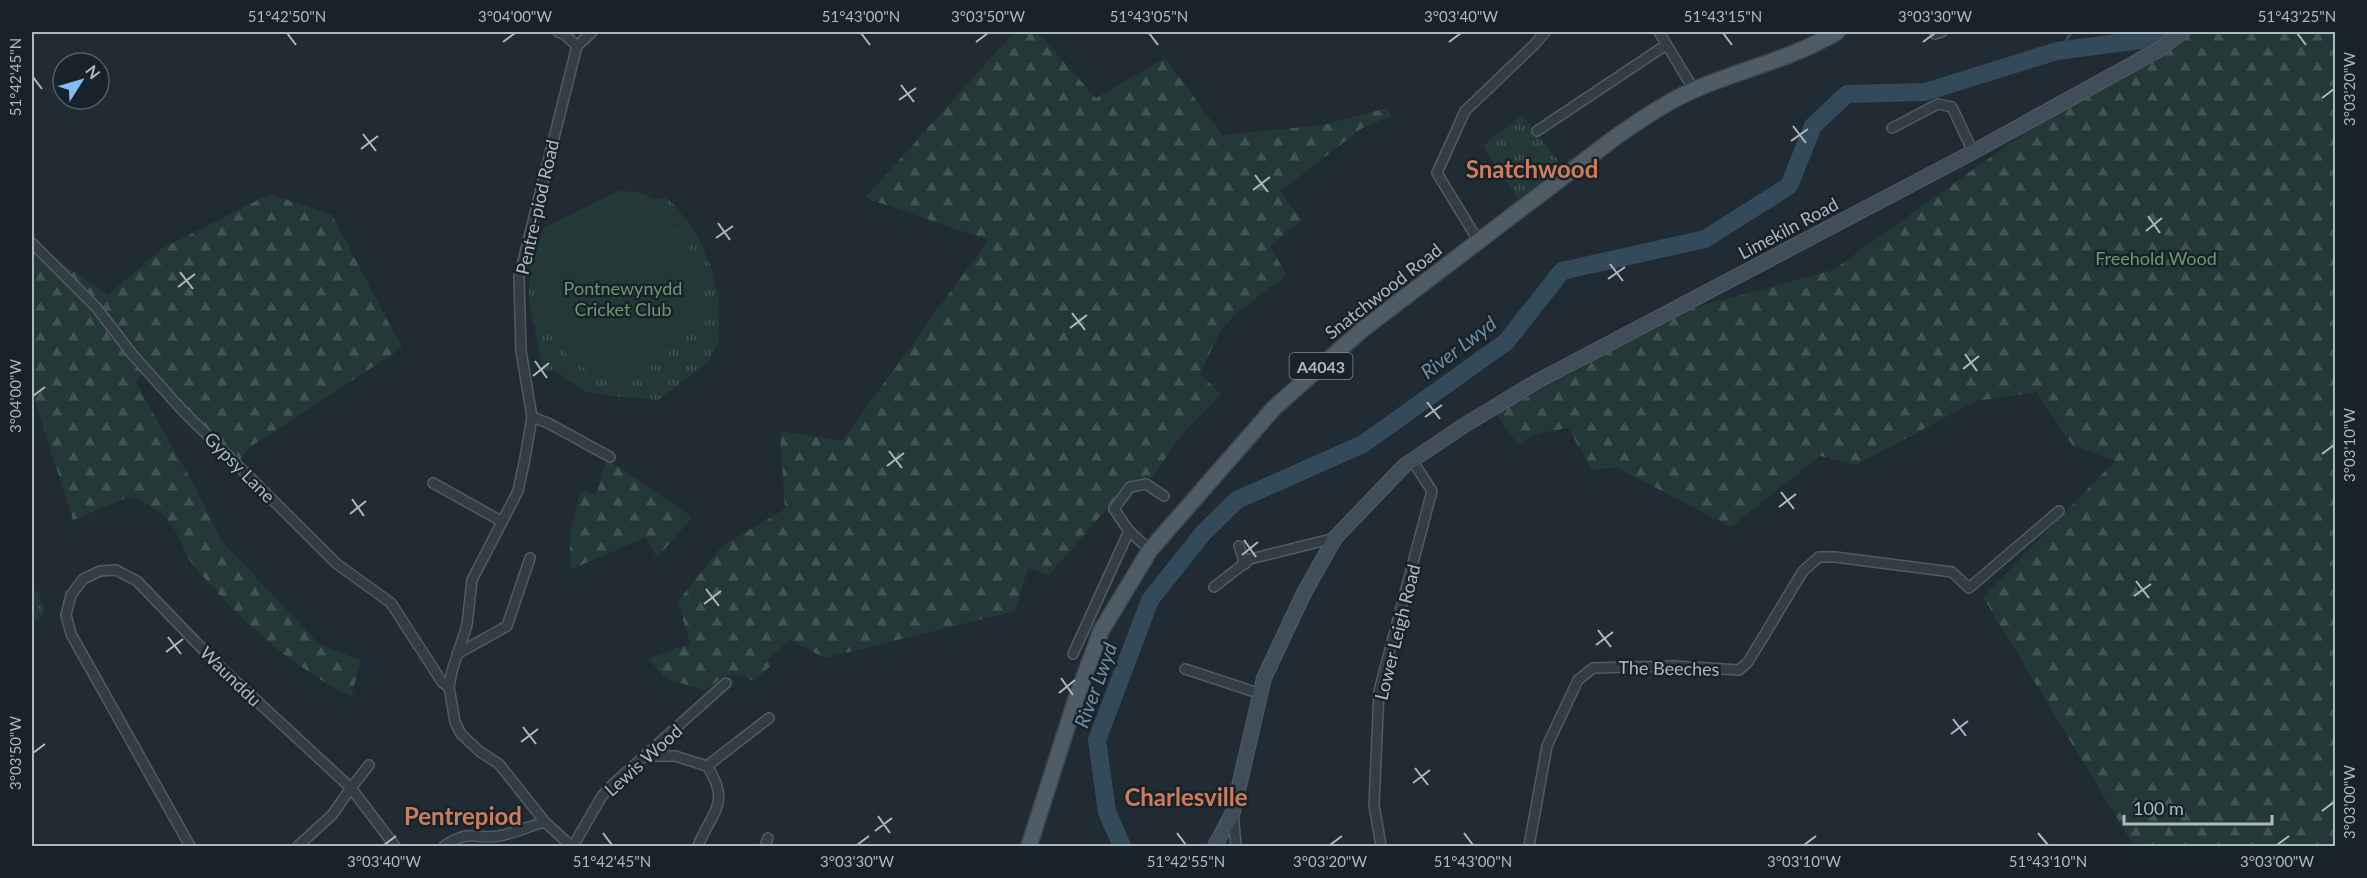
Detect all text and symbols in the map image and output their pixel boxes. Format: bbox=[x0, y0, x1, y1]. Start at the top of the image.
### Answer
text: 51°42'50"N bbox=[248, 7, 326, 25]
text: 3°04'00"W bbox=[478, 7, 552, 25]
text: 51°43'00"N bbox=[822, 7, 900, 25]
text: 3°03'50"W bbox=[951, 7, 1025, 25]
text: 51°43'05"N bbox=[1110, 7, 1188, 25]
text: 3°03'40"W bbox=[1424, 7, 1498, 25]
text: 51°43'15"N bbox=[1684, 7, 1762, 25]
text: 3°03'30"W bbox=[1898, 7, 1972, 25]
text: 51°43'25"N bbox=[2258, 7, 2336, 25]
text: 51°42'45"N bbox=[6, 38, 24, 116]
north arrow bbox=[51, 51, 111, 111]
text: 3°03'20"W bbox=[2340, 52, 2358, 126]
text: N bbox=[82, 61, 105, 82]
street label: Pentre-piod Road bbox=[511, 137, 563, 277]
district label: Snatchwood bbox=[1466, 154, 1598, 183]
street label: Limekiln Road bbox=[1734, 192, 1842, 264]
street label: Snatchwood Road bbox=[1320, 238, 1446, 344]
park label: Freehold Wood bbox=[2095, 247, 2217, 269]
park label: Pontnewynydd Cricket Club bbox=[564, 277, 682, 320]
water label: River Lwyd bbox=[1415, 310, 1501, 383]
road number: A4043 bbox=[1290, 353, 1352, 379]
text: 3°04'00"W bbox=[6, 359, 24, 433]
text: 3°03'10"W bbox=[2340, 408, 2358, 482]
street label: Gypsy Lane bbox=[200, 427, 280, 507]
street label: Lower Leigh Road bbox=[1369, 562, 1425, 702]
water label: River Lwyd bbox=[1069, 639, 1122, 731]
street label: Waunddu bbox=[196, 641, 266, 711]
street label: The Beeches bbox=[1618, 656, 1720, 680]
text: 3°03'50"W bbox=[6, 716, 24, 790]
street label: Lewis Wood bbox=[600, 719, 686, 801]
text: 3°03'00"W bbox=[2340, 765, 2358, 839]
district label: Charlesville bbox=[1124, 782, 1248, 811]
scale bar bbox=[2124, 788, 2272, 826]
text: 100 m bbox=[2133, 797, 2184, 819]
district label: Pentrepiod bbox=[404, 801, 522, 830]
text: 3°03'40"W bbox=[347, 852, 421, 870]
text: 51°42'45"N bbox=[573, 852, 651, 870]
text: 3°03'30"W bbox=[820, 852, 894, 870]
text: 51°42'55"N bbox=[1147, 852, 1225, 870]
text: 3°03'20"W bbox=[1293, 852, 1367, 870]
text: 51°43'00"N bbox=[1434, 852, 1512, 870]
text: 3°03'10"W bbox=[1767, 852, 1841, 870]
text: 51°43'10"N bbox=[2009, 852, 2087, 870]
text: 3°03'00"W bbox=[2240, 852, 2314, 870]

